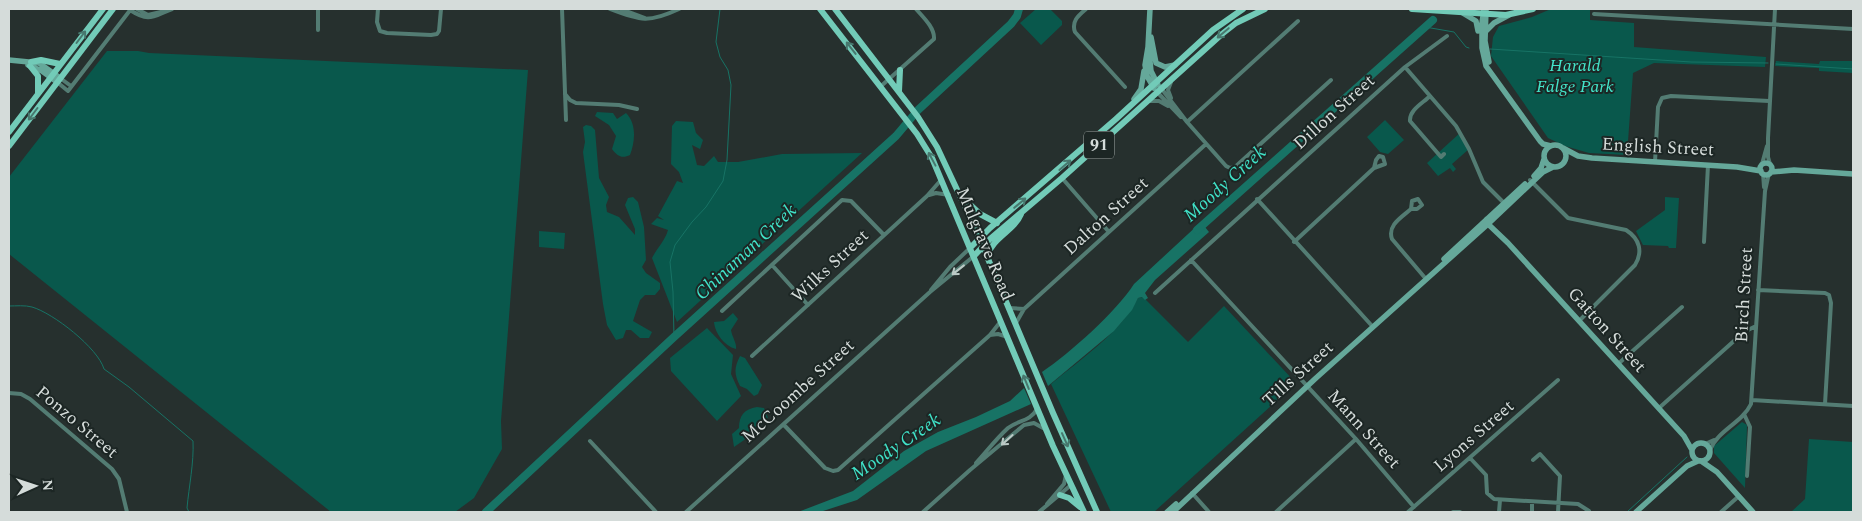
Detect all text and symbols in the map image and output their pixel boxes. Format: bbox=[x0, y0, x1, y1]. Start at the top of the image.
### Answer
one-way arrow bbox=[1217, 27, 1230, 38]
one-way arrow bbox=[76, 31, 87, 44]
one-way arrow bbox=[845, 42, 856, 55]
park label: Harald Falge Park bbox=[1536, 52, 1614, 100]
street label: Dillon Street bbox=[1287, 68, 1381, 156]
one-way arrow bbox=[27, 107, 38, 120]
street label: English Street bbox=[1601, 131, 1715, 163]
road number: 91 bbox=[1084, 132, 1114, 158]
water label: Moody Creek bbox=[1177, 139, 1273, 229]
one-way arrow bbox=[927, 152, 937, 167]
one-way arrow bbox=[1058, 159, 1071, 170]
street label: Dalton Street bbox=[1057, 170, 1155, 262]
street label: Mulgrave Road bbox=[949, 183, 1021, 305]
water label: Chinaman Creek bbox=[688, 197, 804, 307]
one-way arrow bbox=[1014, 197, 1027, 209]
street label: Wilks Street bbox=[785, 223, 875, 309]
street label: Birch Street bbox=[1728, 247, 1760, 343]
one-way arrow bbox=[952, 264, 965, 275]
street label: Gatton Street bbox=[1561, 281, 1653, 379]
street label: McCoombe Street bbox=[735, 333, 861, 449]
street label: Tills Street bbox=[1256, 335, 1340, 413]
one-way arrow bbox=[1021, 375, 1031, 390]
street label: Ponzo Street bbox=[30, 379, 124, 465]
street label: Mann Street bbox=[1321, 383, 1407, 475]
street label: Lyons Street bbox=[1428, 393, 1520, 479]
water label: Moody Creek bbox=[845, 406, 947, 488]
one-way arrow bbox=[1060, 432, 1070, 447]
one-way arrow bbox=[1001, 434, 1014, 446]
north arrow bbox=[10, 461, 60, 511]
text: N bbox=[37, 479, 58, 492]

